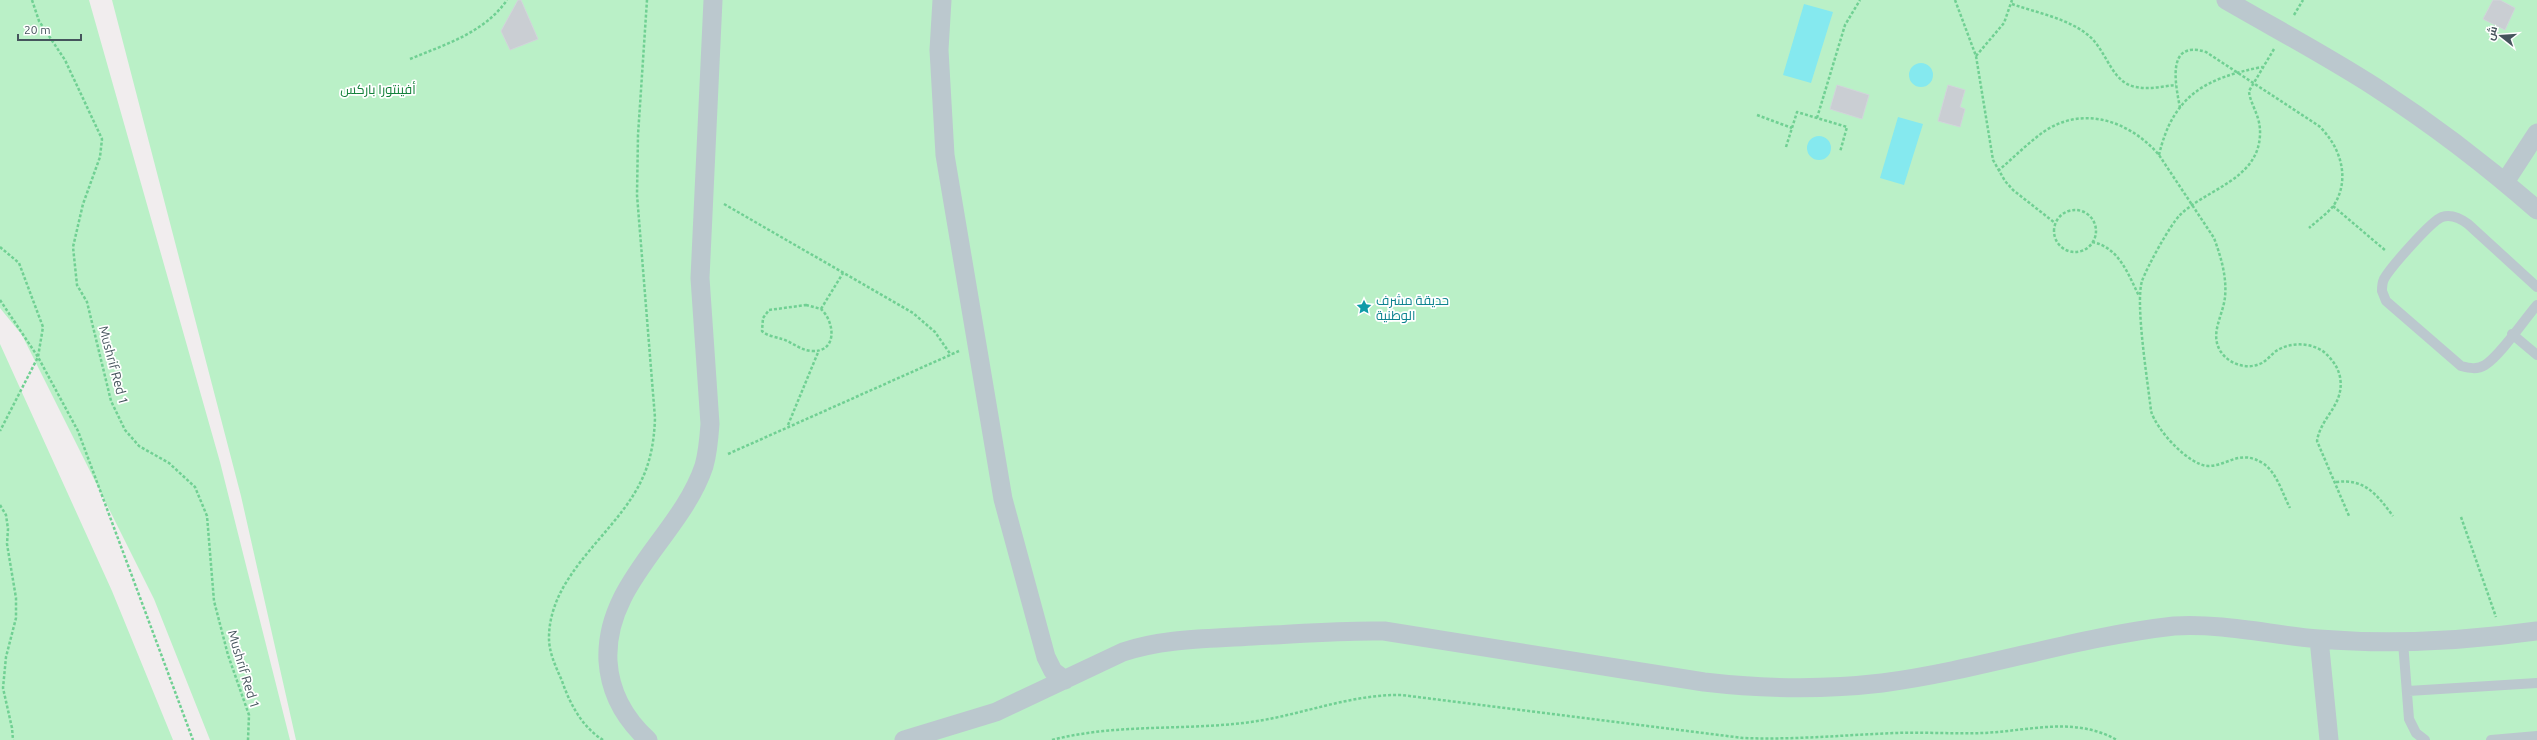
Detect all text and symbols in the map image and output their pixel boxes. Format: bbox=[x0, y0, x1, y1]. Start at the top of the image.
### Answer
scale bar bbox=[18, 16, 81, 42]
north arrow bbox=[2481, 16, 2521, 56]
text: 20 m bbox=[24, 23, 51, 36]
text: ش bbox=[2484, 25, 2500, 42]
park label: أفينتورا باركس bbox=[340, 81, 416, 97]
place label: حديقة مشرف الوطنية bbox=[1376, 293, 1449, 323]
place icon: حديقة مشرف الوطنية bbox=[1355, 298, 1373, 316]
street label: Mushrif Red 1 bbox=[97, 324, 131, 406]
street label: Mushrif Red 1 bbox=[225, 628, 263, 710]

